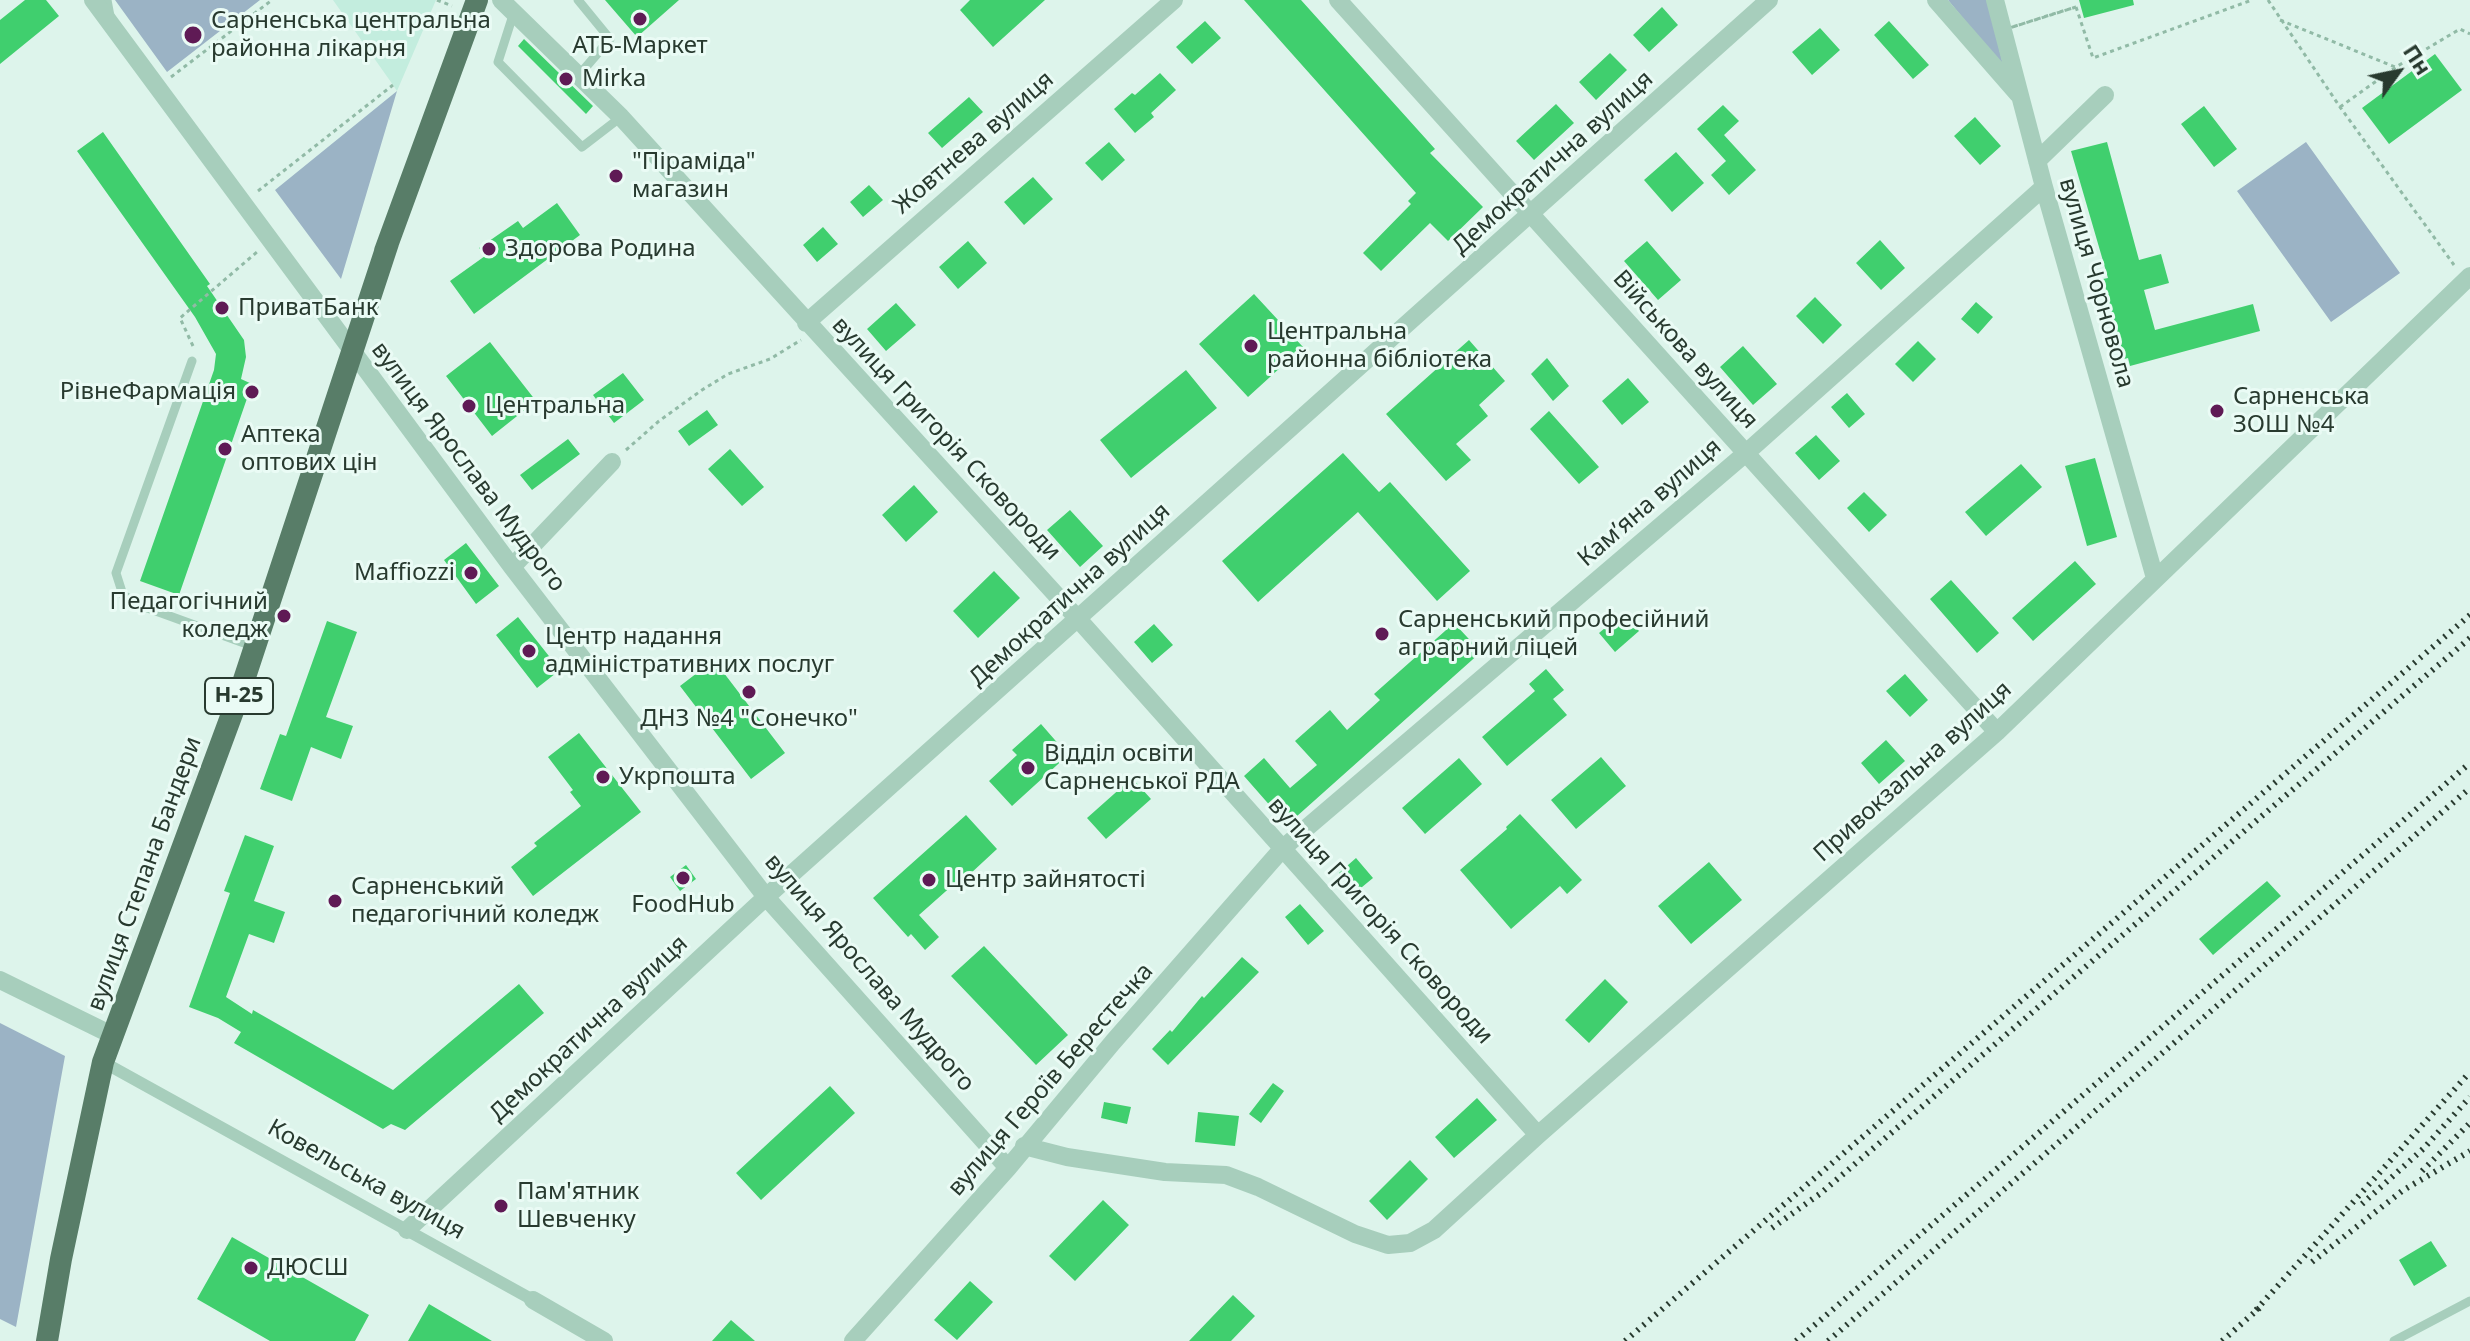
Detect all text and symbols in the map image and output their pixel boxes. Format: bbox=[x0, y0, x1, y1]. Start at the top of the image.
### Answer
place label: Сарненська центральна районна лікарня bbox=[211, 7, 491, 63]
marker: АТБ-Маркет bbox=[631, 10, 649, 28]
marker: Сарненська центральна районна лікарня bbox=[182, 24, 204, 46]
place label: АТБ-Маркет bbox=[572, 32, 708, 60]
north arrow bbox=[2358, 32, 2438, 112]
text: Пн bbox=[2397, 38, 2439, 80]
place label: Mirka bbox=[582, 65, 646, 93]
street label: Демократична вулиця bbox=[1447, 65, 1659, 261]
street label: Жовтнева вулиця bbox=[888, 66, 1060, 220]
marker: Mirka bbox=[557, 70, 575, 88]
place label: "Піраміда" магазин bbox=[632, 148, 756, 204]
marker: "Піраміда" магазин bbox=[607, 167, 625, 185]
street label: вулиця Чорновола bbox=[2052, 175, 2140, 391]
place label: Здорова Родина bbox=[505, 235, 695, 263]
marker: Здорова Родина bbox=[480, 240, 498, 258]
street label: Військова вулиця bbox=[1606, 265, 1764, 435]
place label: ПриватБанк bbox=[238, 294, 378, 322]
marker: ПриватБанк bbox=[213, 299, 231, 317]
street label: вулиця Григорія Сковороди bbox=[826, 311, 1066, 567]
place label: Центральна районна бібліотека bbox=[1267, 318, 1492, 374]
street label: вулиця Ярослава Мудрого bbox=[365, 336, 571, 598]
marker: Центральна районна бібліотека bbox=[1242, 337, 1260, 355]
place label: РівнеФармація bbox=[60, 378, 236, 406]
marker: РівнеФармація bbox=[243, 383, 261, 401]
place label: Сарненська ЗОШ №4 bbox=[2233, 383, 2370, 439]
place label: Центральна bbox=[485, 392, 625, 420]
marker: Центральна bbox=[460, 397, 478, 415]
marker: Сарненська ЗОШ №4 bbox=[2208, 402, 2226, 420]
place label: Аптека оптових цін bbox=[241, 421, 378, 477]
street label: Камʼяна вулиця bbox=[1572, 433, 1728, 573]
marker: Аптека оптових цін bbox=[216, 440, 234, 458]
street label: Демократична вулиця bbox=[964, 497, 1176, 693]
place label: Maffiozzi bbox=[354, 559, 455, 587]
marker: Maffiozzi bbox=[462, 564, 480, 582]
place label: Педагогічний коледж bbox=[110, 588, 268, 644]
place label: Сарненський професійний аграрний ліцей bbox=[1398, 606, 1709, 662]
marker: Педагогічний коледж bbox=[275, 607, 293, 625]
place label: Центр надання адміністративних послуг bbox=[545, 623, 834, 679]
marker: Сарненський професійний аграрний ліцей bbox=[1373, 625, 1391, 643]
marker: Центр надання адміністративних послуг bbox=[520, 642, 538, 660]
street label: Привокзальна вулиця bbox=[1808, 676, 2018, 868]
road number: Н-25 bbox=[205, 678, 273, 714]
marker: ДНЗ №4 "Сонечко" bbox=[740, 683, 758, 701]
place label: ДНЗ №4 "Сонечко" bbox=[640, 705, 858, 733]
street label: вулиця Степана Бандери bbox=[82, 733, 208, 1015]
place label: Відділ освіти Сарненської РДА bbox=[1044, 740, 1240, 796]
marker: Відділ освіти Сарненської РДА bbox=[1019, 759, 1037, 777]
place label: Укрпошта bbox=[619, 763, 736, 791]
marker: Укрпошта bbox=[594, 768, 612, 786]
street label: вулиця Григорія Сковороди bbox=[1261, 792, 1499, 1050]
street label: вулиця Ярослава Мудрого bbox=[758, 848, 980, 1098]
place label: Центр зайнятості bbox=[945, 866, 1146, 894]
marker: FoodHub bbox=[674, 869, 692, 887]
marker: Центр зайнятості bbox=[920, 871, 938, 889]
place label: Сарненський педагогічний коледж bbox=[351, 873, 599, 929]
place label: FoodHub bbox=[631, 891, 735, 919]
marker: Сарненський педагогічний коледж bbox=[326, 892, 344, 910]
street label: Демократична вулиця bbox=[484, 930, 694, 1128]
street label: вулиця Героїв Берестечка bbox=[942, 958, 1160, 1202]
street label: Ковельська вулиця bbox=[262, 1114, 470, 1246]
place label: Пам'ятник Шевченку bbox=[517, 1178, 639, 1234]
marker: Пам'ятник Шевченку bbox=[492, 1197, 510, 1215]
place label: ДЮСШ bbox=[267, 1254, 349, 1282]
marker: ДЮСШ bbox=[242, 1259, 260, 1277]

